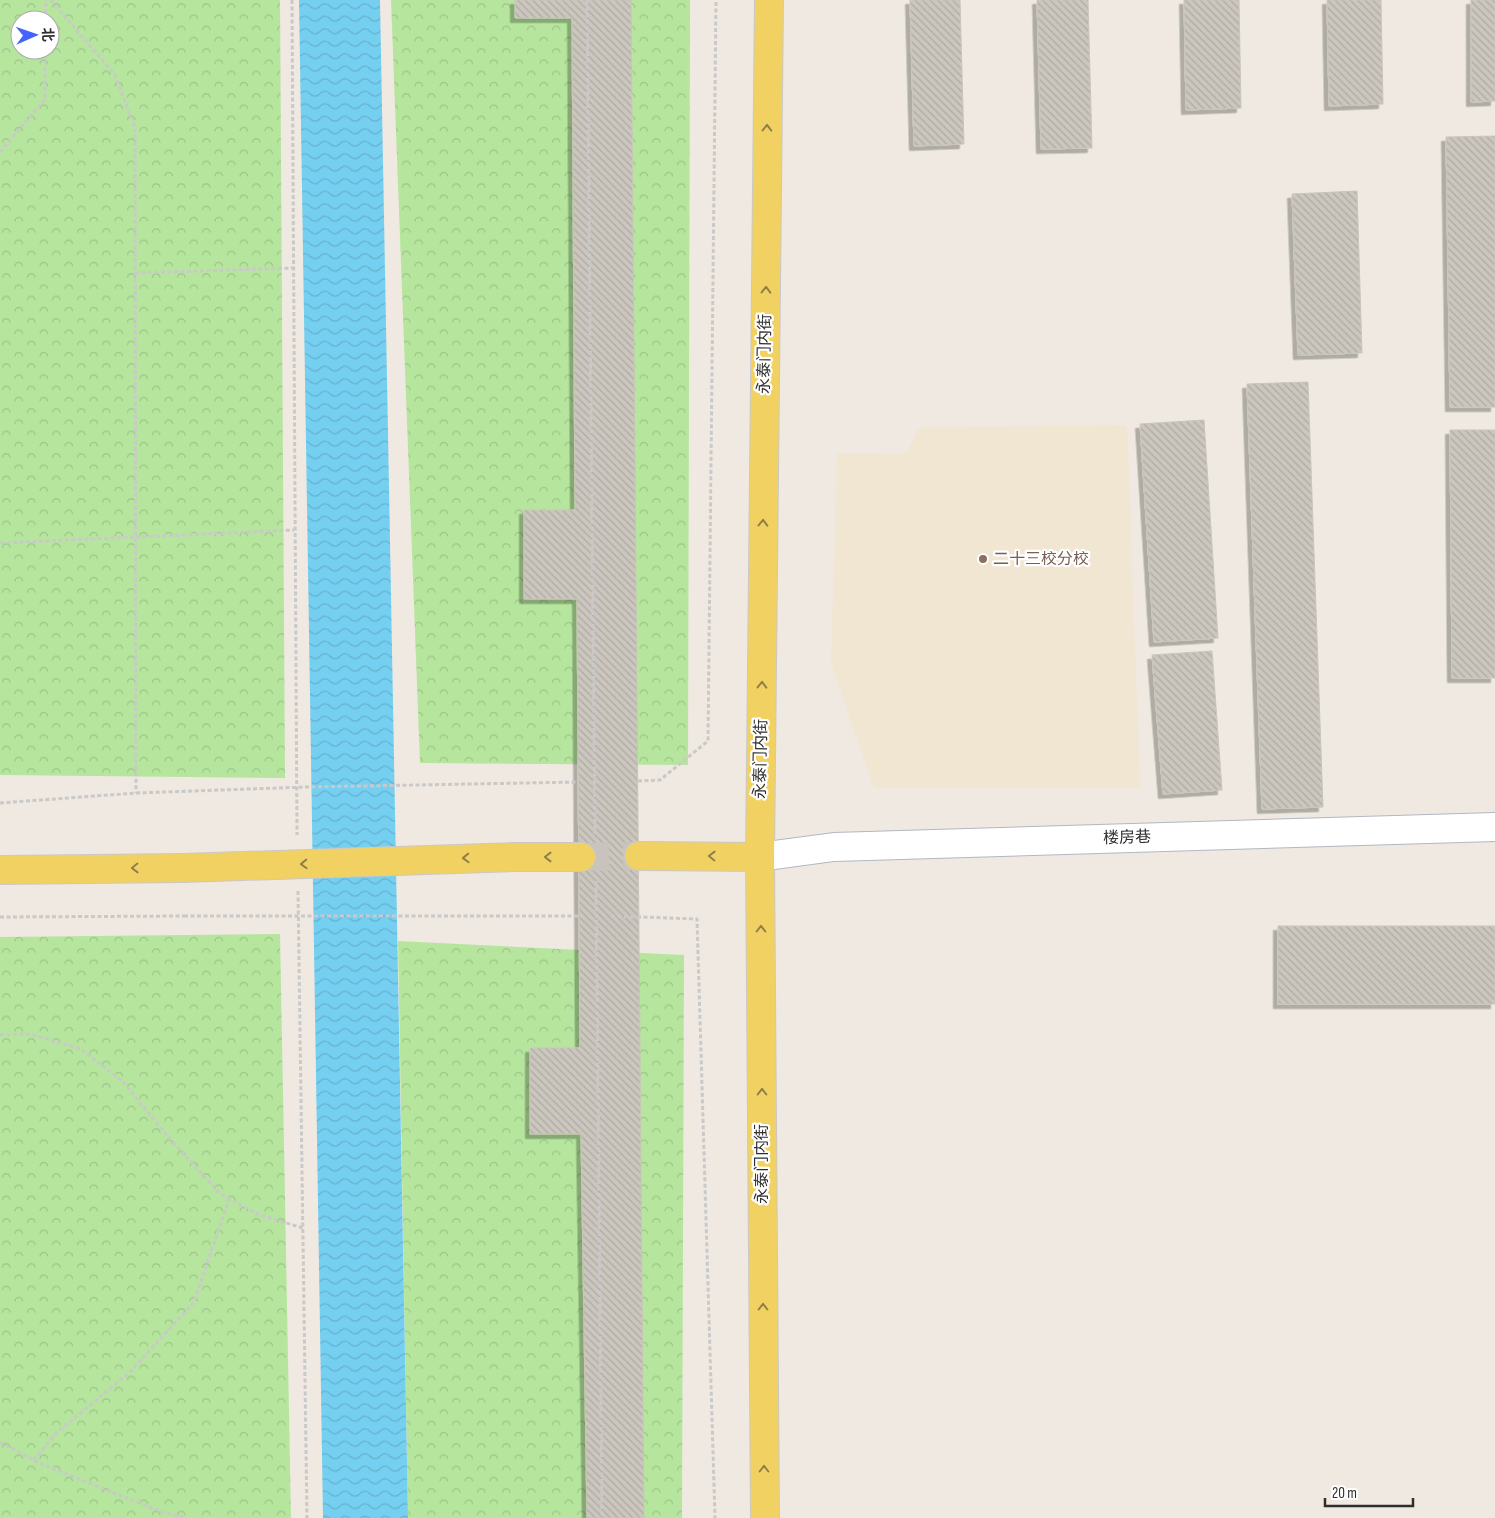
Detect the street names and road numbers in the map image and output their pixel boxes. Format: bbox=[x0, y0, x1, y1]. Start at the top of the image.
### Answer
street label: 永泰门内街 bbox=[755, 314, 775, 394]
street label: 永泰门内街 bbox=[751, 719, 771, 799]
street label: 楼房巷 bbox=[1103, 828, 1151, 848]
street label: 永泰门内街 bbox=[753, 1124, 772, 1204]

